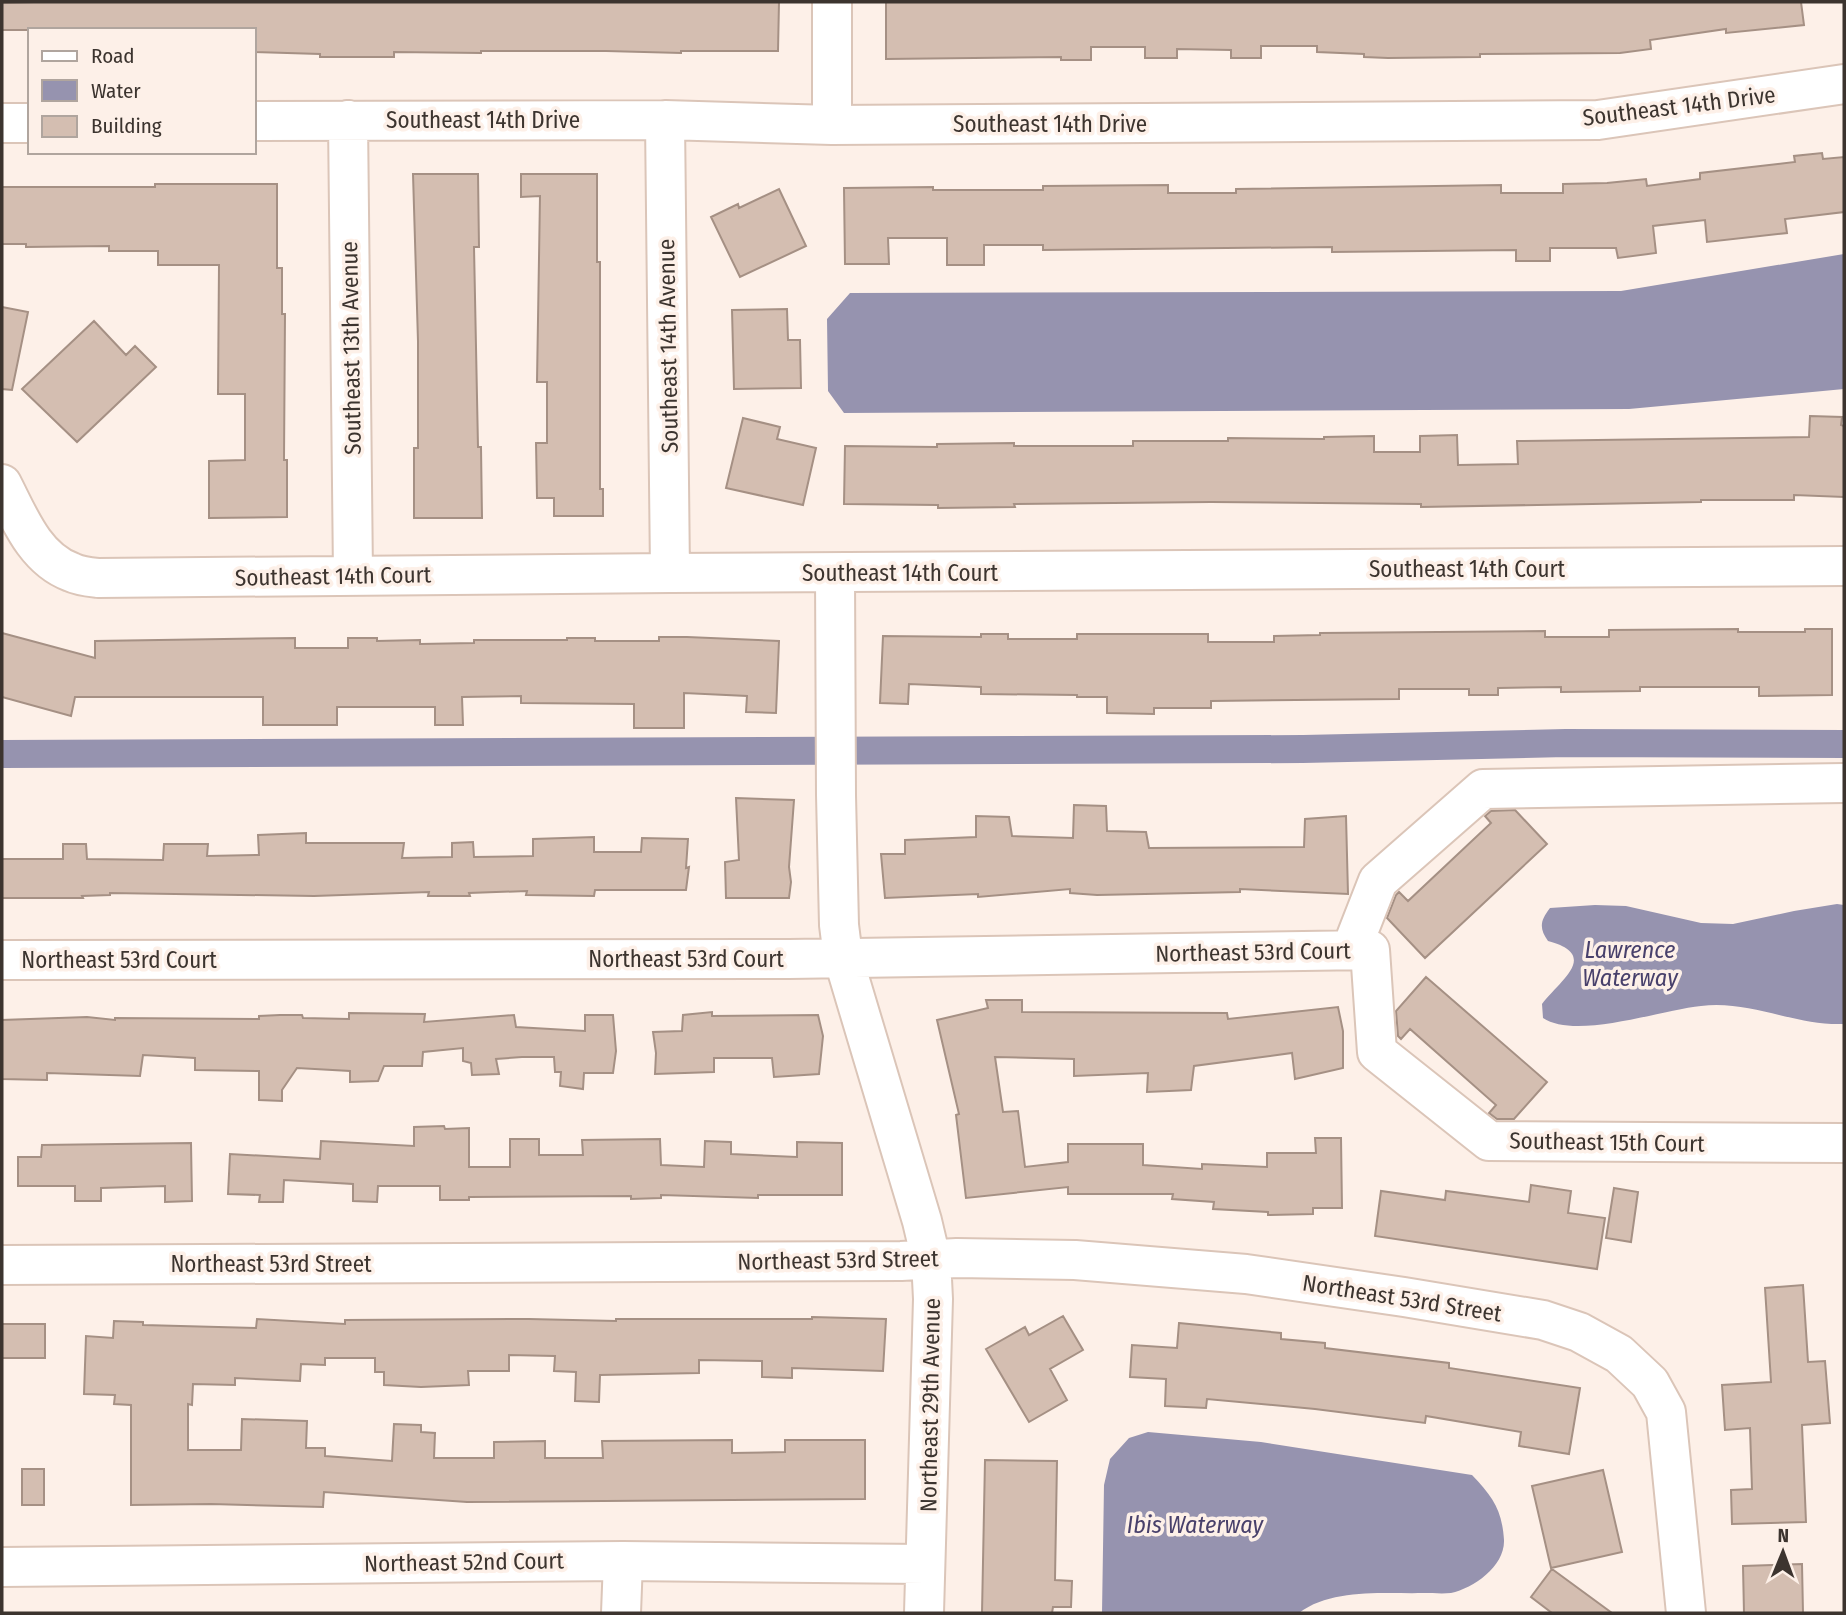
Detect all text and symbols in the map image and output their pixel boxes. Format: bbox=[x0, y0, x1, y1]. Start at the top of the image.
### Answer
legend bbox=[28, 28, 256, 154]
text: Road bbox=[91, 43, 135, 69]
text: Water bbox=[91, 78, 141, 104]
street label: Southeast 14th Drive bbox=[1581, 80, 1777, 132]
street label: Southeast 14th Drive bbox=[386, 106, 580, 134]
street label: Southeast 14th Drive bbox=[953, 110, 1147, 138]
text: Building bbox=[91, 113, 162, 139]
street label: Southeast 14th Avenue bbox=[652, 239, 684, 453]
street label: Southeast 13th Avenue bbox=[335, 241, 367, 455]
street label: Southeast 14th Court bbox=[1369, 555, 1566, 583]
street label: Southeast 14th Court bbox=[802, 559, 999, 587]
street label: Southeast 14th Court bbox=[235, 560, 432, 592]
street label: Northeast 53rd Court bbox=[1155, 936, 1351, 968]
water label: Lawrence Waterway bbox=[1582, 936, 1679, 992]
street label: Northeast 53rd Court bbox=[588, 945, 784, 973]
street label: Northeast 53rd Court bbox=[21, 946, 217, 974]
street label: Southeast 15th Court bbox=[1509, 1126, 1705, 1158]
street label: Northeast 53rd Street bbox=[737, 1244, 939, 1276]
street label: Northeast 53rd Street bbox=[170, 1250, 372, 1278]
street label: Northeast 53rd Street bbox=[1300, 1268, 1504, 1328]
street label: Northeast 29th Avenue bbox=[914, 1298, 946, 1512]
water label: Ibis Waterway bbox=[1127, 1511, 1265, 1539]
north arrow bbox=[1748, 1517, 1818, 1587]
text: N bbox=[1777, 1524, 1789, 1547]
street label: Northeast 52nd Court bbox=[364, 1546, 565, 1578]

